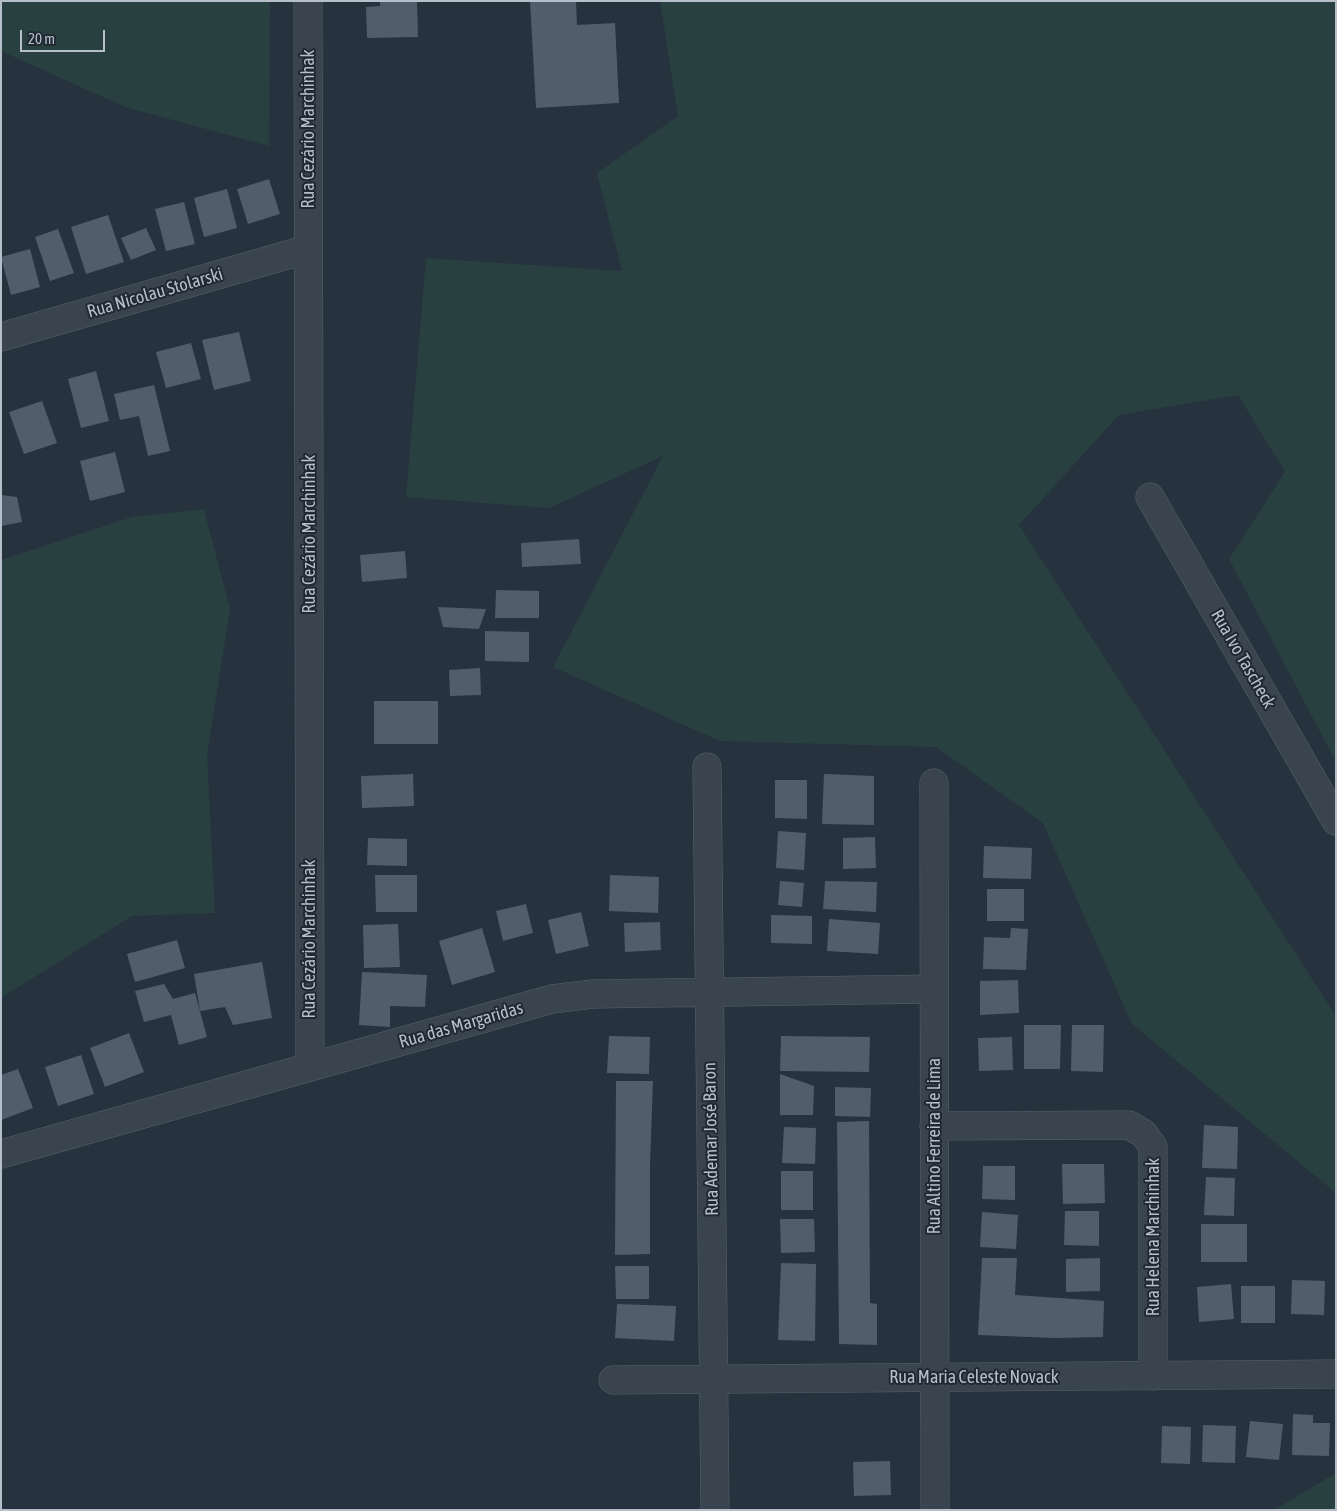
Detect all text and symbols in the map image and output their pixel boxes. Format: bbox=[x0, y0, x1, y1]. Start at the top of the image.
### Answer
scale bar bbox=[22, 20, 108, 52]
text: 20 m bbox=[28, 30, 55, 47]
street label: Rua Cezário Marchinhak bbox=[297, 49, 319, 209]
street label: Rua Nicolau Stolarski bbox=[85, 263, 225, 323]
street label: Rua Cezário Marchinhak bbox=[298, 454, 320, 614]
street label: Rua Ivo Tascheck bbox=[1206, 606, 1280, 712]
street label: Rua Cezário Marchinhak bbox=[298, 859, 320, 1019]
street label: Rua das Margaridas bbox=[397, 997, 525, 1053]
street label: Rua Altino Ferreira de Lima bbox=[923, 1058, 945, 1234]
street label: Rua Ademar José Baron bbox=[699, 1062, 723, 1216]
street label: Rua Helena Marchinhak bbox=[1142, 1158, 1164, 1316]
street label: Rua Maria Celeste Novack bbox=[889, 1366, 1059, 1388]

